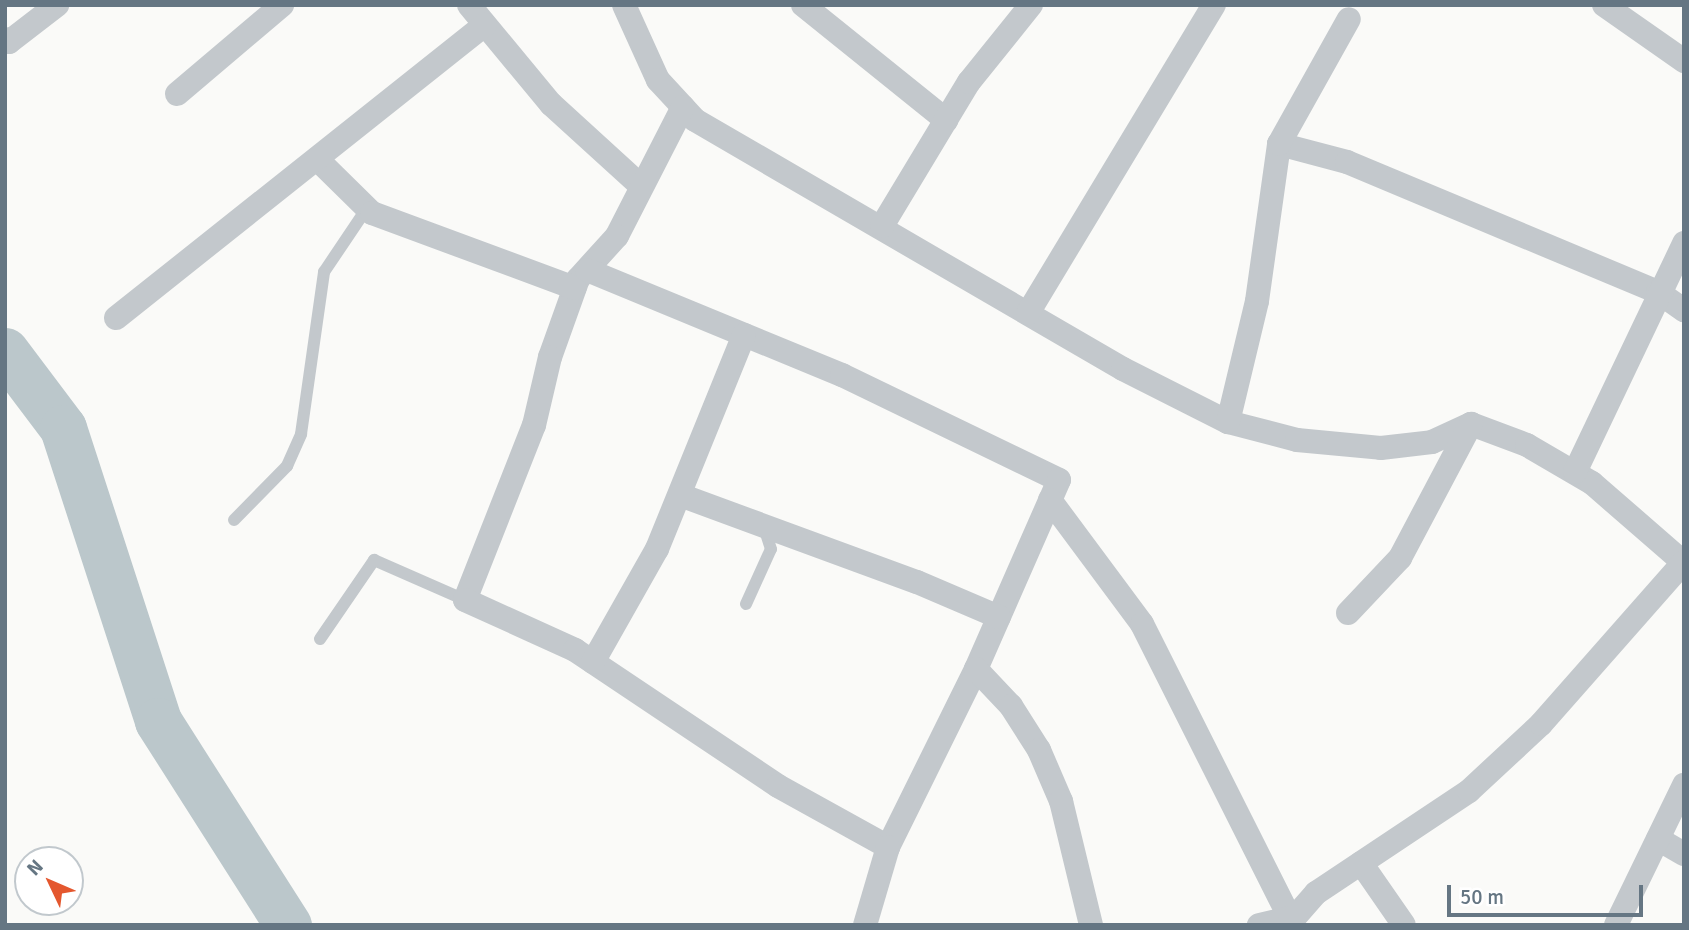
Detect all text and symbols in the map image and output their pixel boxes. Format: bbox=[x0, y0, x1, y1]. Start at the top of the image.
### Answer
north arrow bbox=[14, 846, 84, 916]
text: N bbox=[22, 855, 49, 881]
scale bar bbox=[1451, 870, 1647, 914]
text: 50 m bbox=[1460, 884, 1504, 910]

